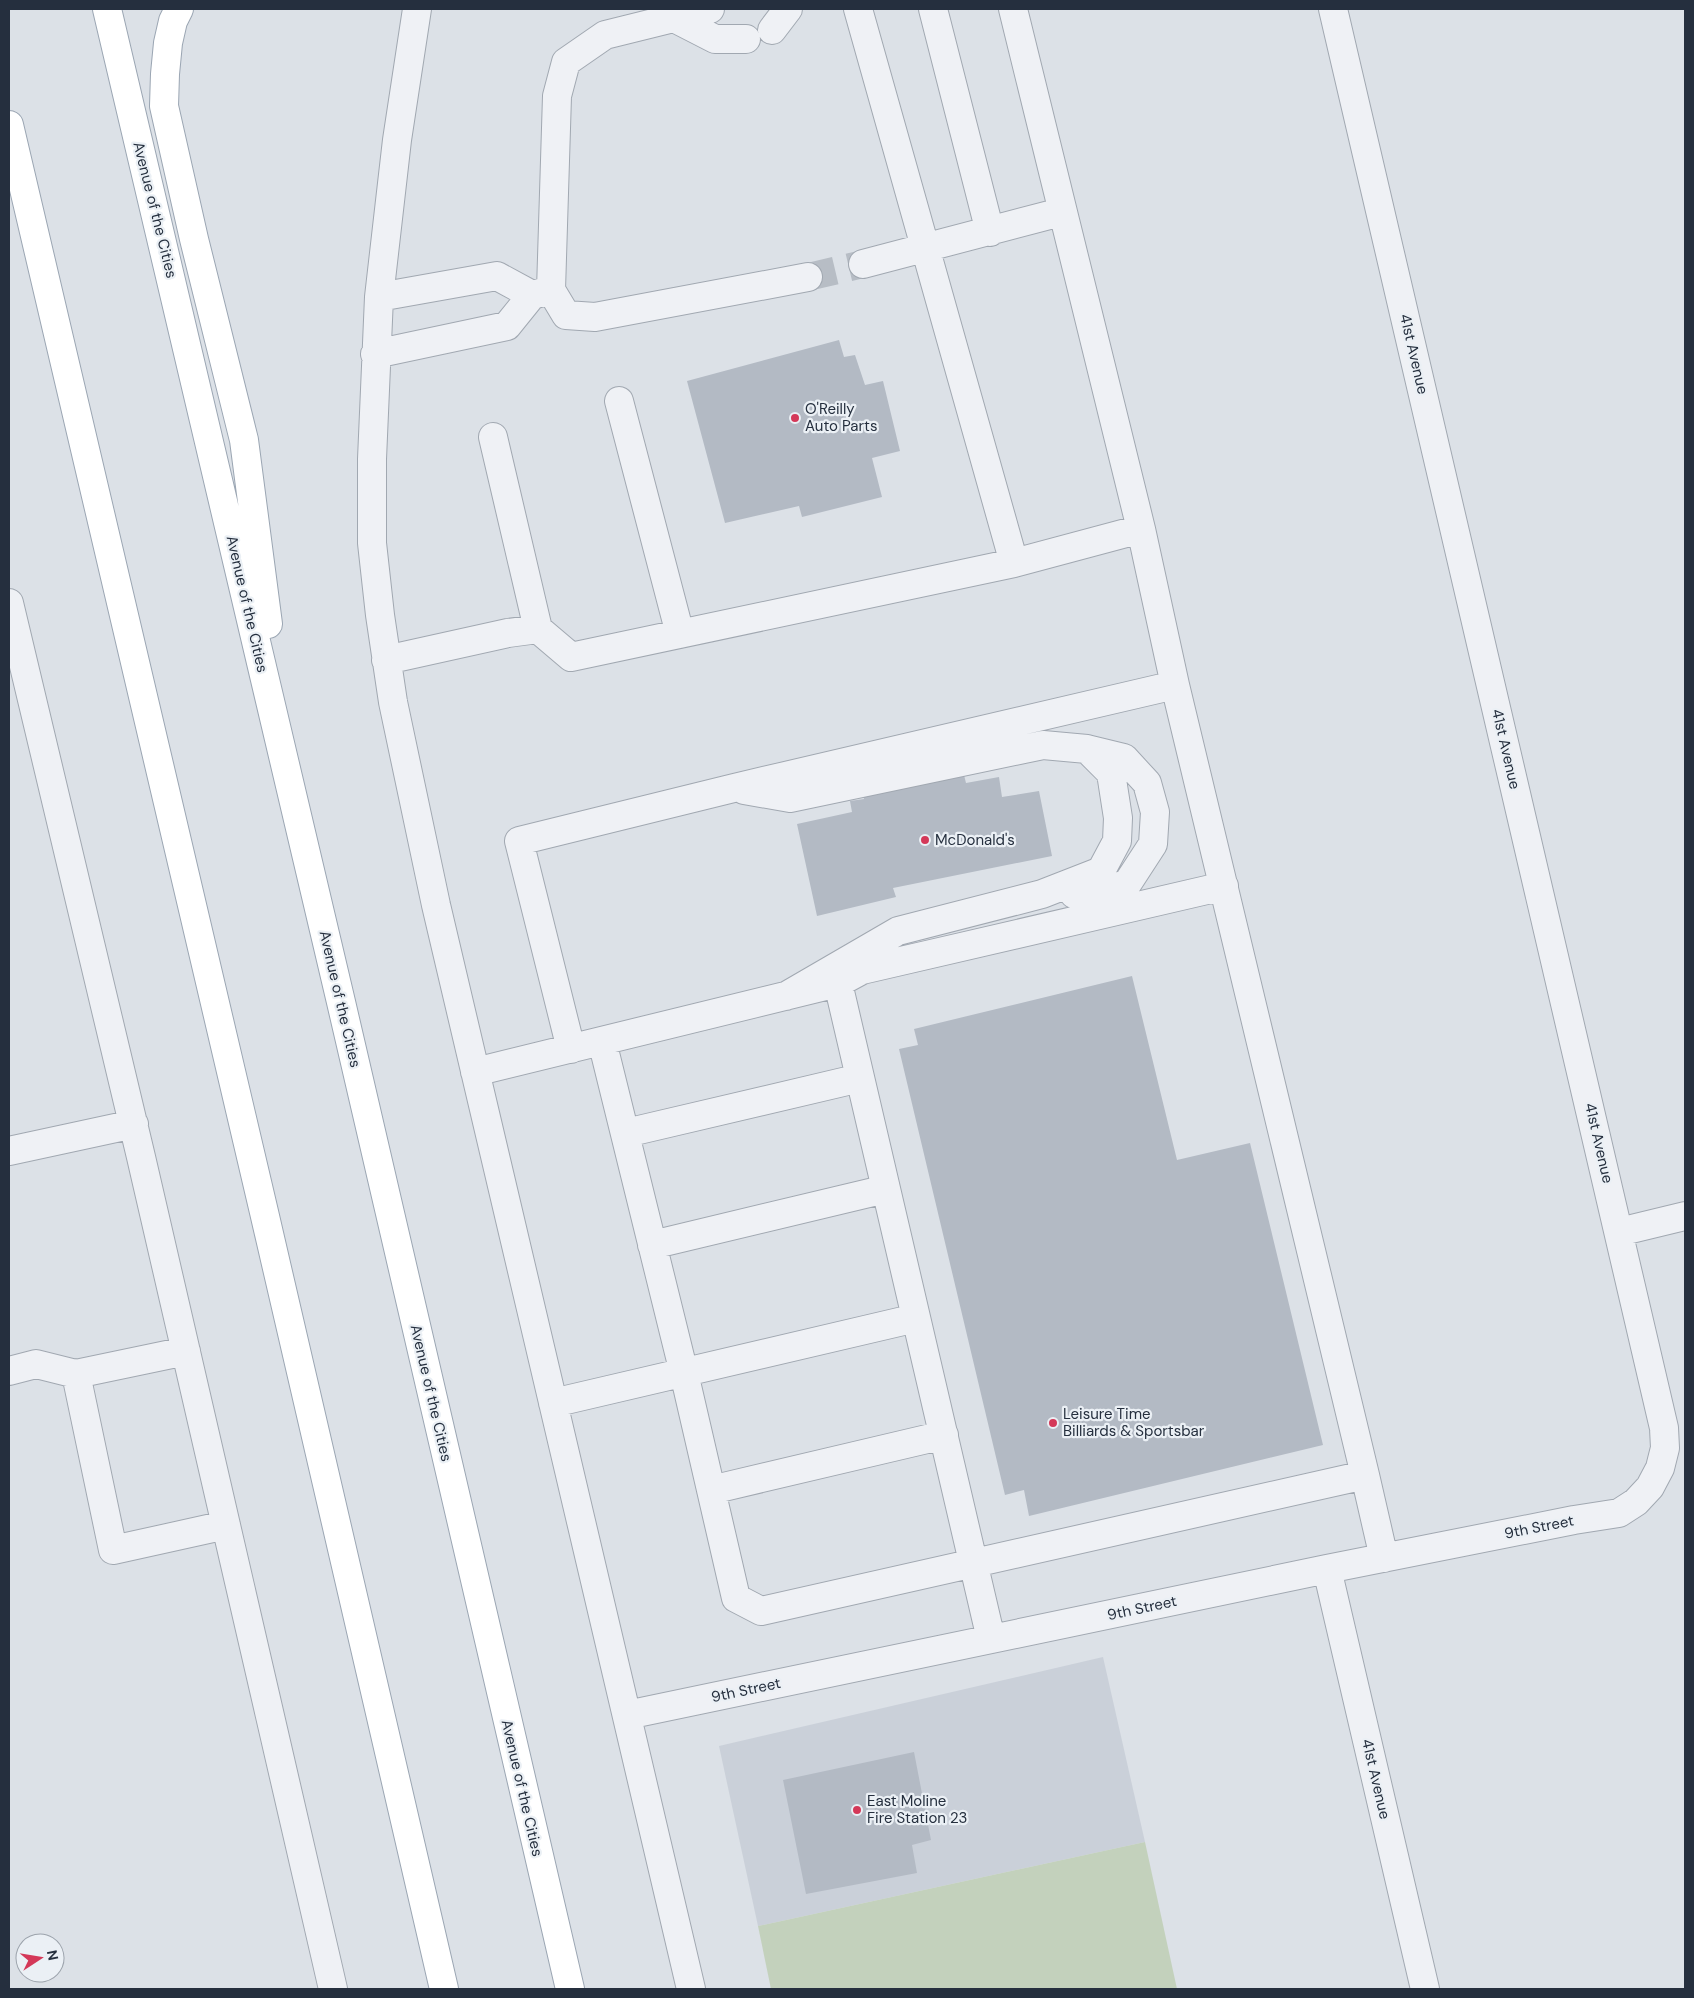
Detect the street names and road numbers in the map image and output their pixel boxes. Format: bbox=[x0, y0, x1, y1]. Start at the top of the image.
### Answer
street label: Avenue of the Cities bbox=[128, 140, 182, 280]
street label: 41st Avenue bbox=[1395, 312, 1433, 396]
street label: Avenue of the Cities bbox=[222, 534, 272, 674]
street label: 41st Avenue bbox=[1487, 707, 1525, 791]
street label: Avenue of the Cities bbox=[315, 929, 365, 1069]
street label: 41st Avenue bbox=[1580, 1101, 1618, 1185]
street label: Avenue of the Cities bbox=[406, 1323, 456, 1463]
street label: 9th Street bbox=[1503, 1510, 1576, 1544]
street label: 9th Street bbox=[1105, 1591, 1179, 1625]
street label: 9th Street bbox=[709, 1673, 783, 1707]
street label: Avenue of the Cities bbox=[497, 1718, 547, 1858]
street label: 41st Avenue bbox=[1357, 1737, 1395, 1821]

